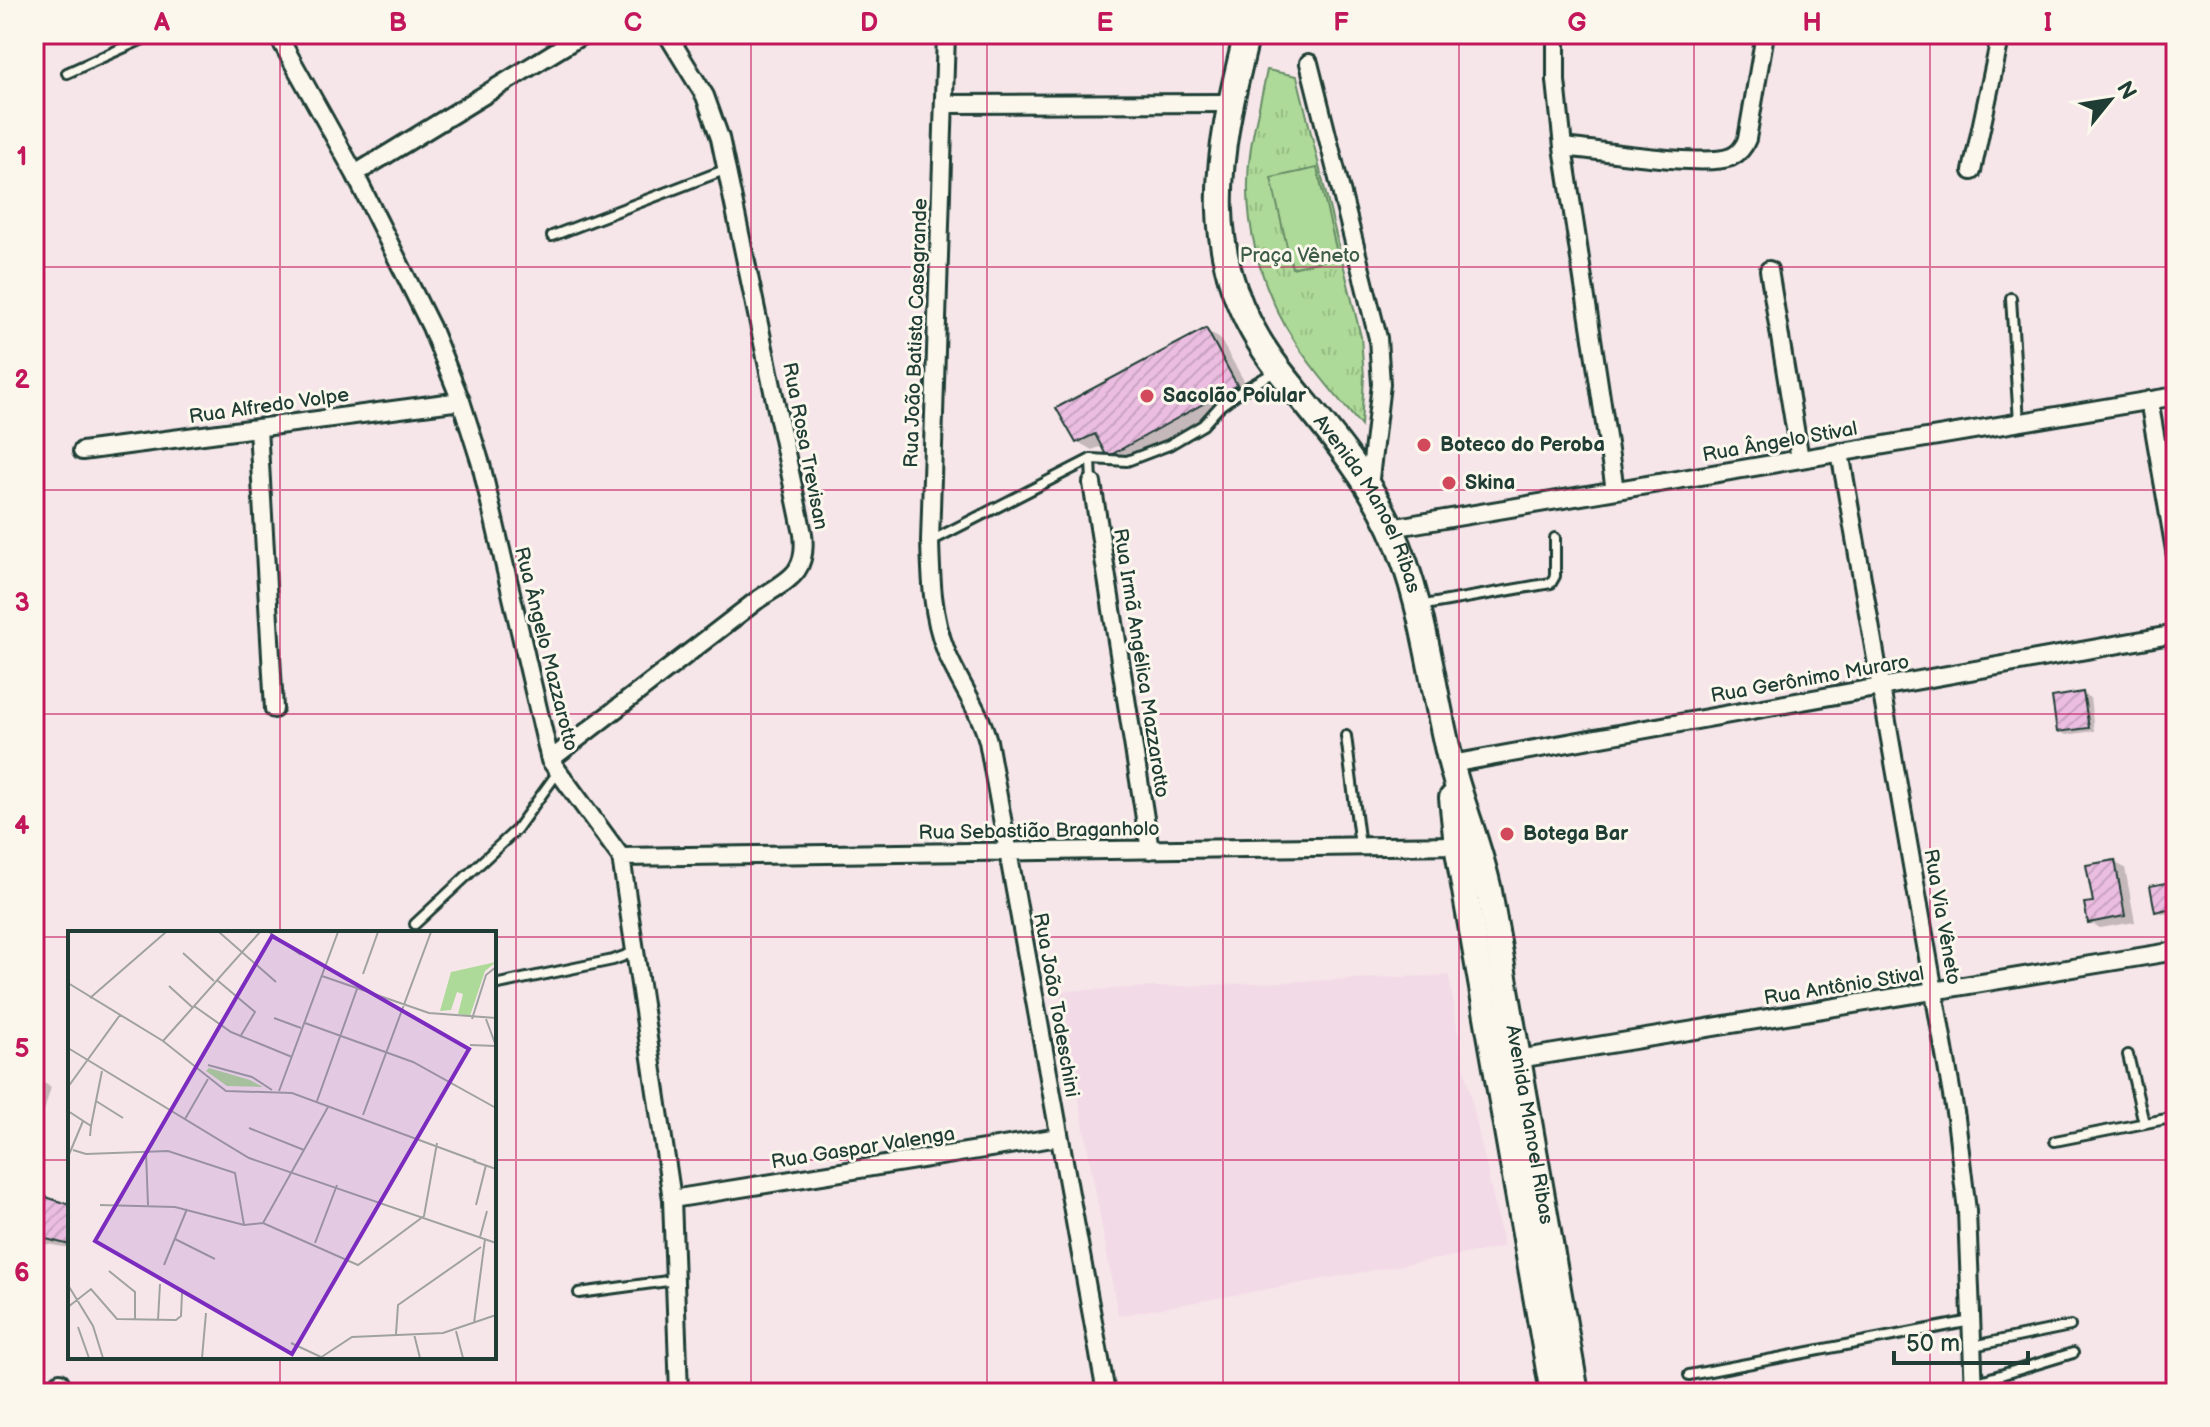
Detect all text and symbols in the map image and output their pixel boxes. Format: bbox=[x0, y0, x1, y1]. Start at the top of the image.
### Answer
text: A bbox=[153, 8, 170, 39]
text: B bbox=[389, 8, 407, 39]
text: C bbox=[624, 8, 642, 39]
text: D bbox=[860, 8, 878, 39]
text: E bbox=[1097, 8, 1114, 39]
text: F bbox=[1333, 8, 1349, 39]
text: G bbox=[1567, 8, 1587, 39]
text: H bbox=[1802, 8, 1822, 39]
text: I bbox=[2044, 8, 2052, 39]
north arrow bbox=[2070, 60, 2150, 140]
text: N bbox=[2110, 77, 2142, 105]
text: 1 bbox=[17, 142, 27, 173]
street label: Rua João Batista Casagrande bbox=[899, 198, 933, 468]
park label: Praça Vêneto bbox=[1240, 244, 1360, 268]
street label: Rua Rosa Trevisan bbox=[777, 360, 833, 532]
text: 2 bbox=[14, 365, 30, 396]
street label: Rua Alfredo Volpe bbox=[187, 383, 351, 429]
place label: Sacolão Polular bbox=[1163, 384, 1307, 408]
marker: Sacolão Polular bbox=[1138, 387, 1156, 405]
street label: Avenida Manoel Ribas bbox=[1308, 410, 1425, 596]
street label: Rua Ângelo Stival bbox=[1701, 416, 1859, 467]
place label: Boteco do Peroba bbox=[1440, 433, 1605, 457]
marker: Boteco do Peroba bbox=[1415, 436, 1433, 454]
place label: Skina bbox=[1465, 471, 1515, 495]
marker: Skina bbox=[1440, 474, 1458, 492]
street label: Rua Irmã Angélica Mazzarotto bbox=[1108, 527, 1174, 799]
street label: Rua Ângelo Mazzarotto bbox=[509, 544, 584, 754]
text: 3 bbox=[14, 588, 30, 619]
street label: Rua Gerônimo Muraro bbox=[1709, 650, 1911, 708]
text: 4 bbox=[14, 811, 30, 842]
street label: Rua Sebastião Braganholo bbox=[918, 817, 1160, 845]
place label: Botega Bar bbox=[1523, 822, 1629, 846]
marker: Botega Bar bbox=[1498, 825, 1516, 843]
street label: Rua Via Vêneto bbox=[1918, 847, 1966, 987]
street label: Rua João Todeschini bbox=[1028, 911, 1084, 1099]
inset map bbox=[68, 931, 496, 1359]
street label: Rua Antônio Stival bbox=[1762, 961, 1926, 1011]
street label: Avenida Manoel Ribas bbox=[1500, 1023, 1559, 1226]
text: 5 bbox=[14, 1034, 30, 1065]
street label: Rua Gaspar Valenga bbox=[769, 1122, 957, 1174]
text: 6 bbox=[14, 1258, 30, 1289]
scale bar bbox=[1894, 1315, 2028, 1365]
text: 50 m bbox=[1906, 1329, 1960, 1358]

